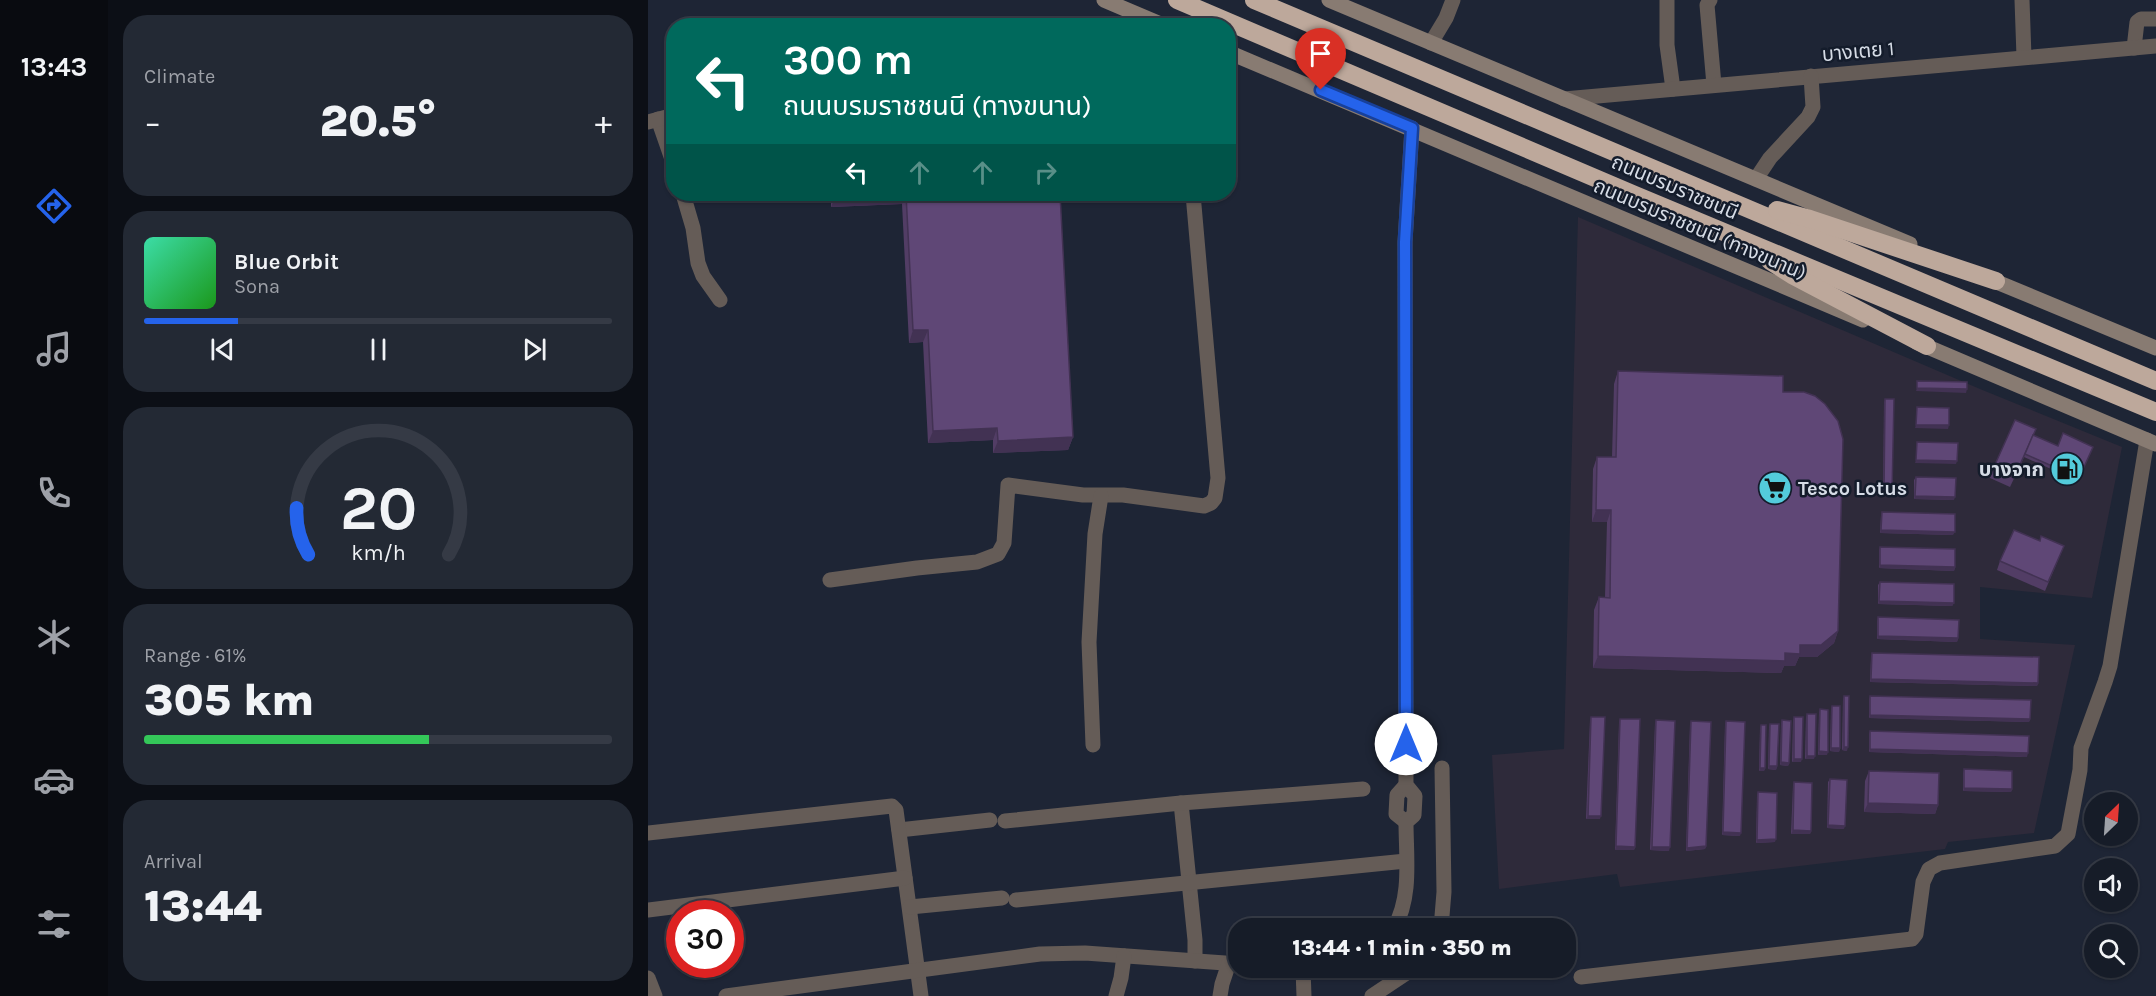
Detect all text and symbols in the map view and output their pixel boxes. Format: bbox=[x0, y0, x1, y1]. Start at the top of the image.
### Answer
pin bbox=[1295, 28, 1346, 90]
text: 300 m bbox=[783, 35, 913, 85]
icon: arrive bbox=[1304, 37, 1337, 70]
street label: บางเตย 1 bbox=[1821, 37, 1895, 66]
icon: left bbox=[684, 42, 762, 120]
text: 13:43 bbox=[21, 51, 87, 83]
text: Climate bbox=[144, 65, 215, 88]
text: ถนนบรมราชชนนี (ทางขนาน) bbox=[783, 90, 1092, 122]
text: 20.5° bbox=[320, 95, 436, 147]
text: − bbox=[144, 103, 161, 141]
text: + bbox=[595, 103, 612, 141]
street label: ถนนบรมราชชนนี bbox=[1608, 150, 1741, 224]
icon: left bbox=[840, 156, 873, 189]
icon: ahead bbox=[903, 156, 936, 189]
icon: ahead bbox=[966, 156, 999, 189]
icon: right bbox=[1029, 156, 1062, 189]
street label: ถนนบรมราชชนนี (ทางขนาน) bbox=[1590, 174, 1810, 285]
icon: directions bbox=[33, 185, 75, 227]
text: Blue Orbit bbox=[234, 249, 339, 275]
text: Sona bbox=[234, 275, 280, 298]
icon: music bbox=[33, 328, 75, 370]
icon: previous bbox=[206, 333, 239, 366]
icon: pause bbox=[362, 333, 395, 366]
icon: next bbox=[518, 333, 551, 366]
fuel station icon: บางจาก bbox=[2049, 451, 2085, 487]
place label: บางจาก bbox=[1979, 458, 2044, 481]
supermarket icon: Tesco Lotus bbox=[1757, 470, 1793, 506]
icon: phone bbox=[33, 472, 75, 514]
text: 20 bbox=[339, 472, 417, 545]
place label: Tesco Lotus bbox=[1798, 477, 1907, 500]
text: km/h bbox=[351, 540, 405, 565]
icon: climate bbox=[33, 616, 75, 658]
text: Range · 61% bbox=[144, 644, 247, 667]
text: 305 km bbox=[144, 674, 314, 726]
position arrow bbox=[1374, 712, 1438, 776]
icon: car bbox=[33, 759, 75, 801]
north arrow bbox=[2084, 792, 2138, 846]
map controls bbox=[2084, 792, 2138, 978]
text: Arrival bbox=[144, 850, 203, 873]
button: sound bbox=[2084, 858, 2138, 912]
text: 13:44 bbox=[144, 880, 262, 932]
speed limit sign: 30 bbox=[666, 900, 744, 978]
icon: filters bbox=[33, 903, 75, 945]
button: search bbox=[2084, 924, 2138, 978]
text: 13:44 · 1 min · 350 m bbox=[1292, 935, 1512, 961]

